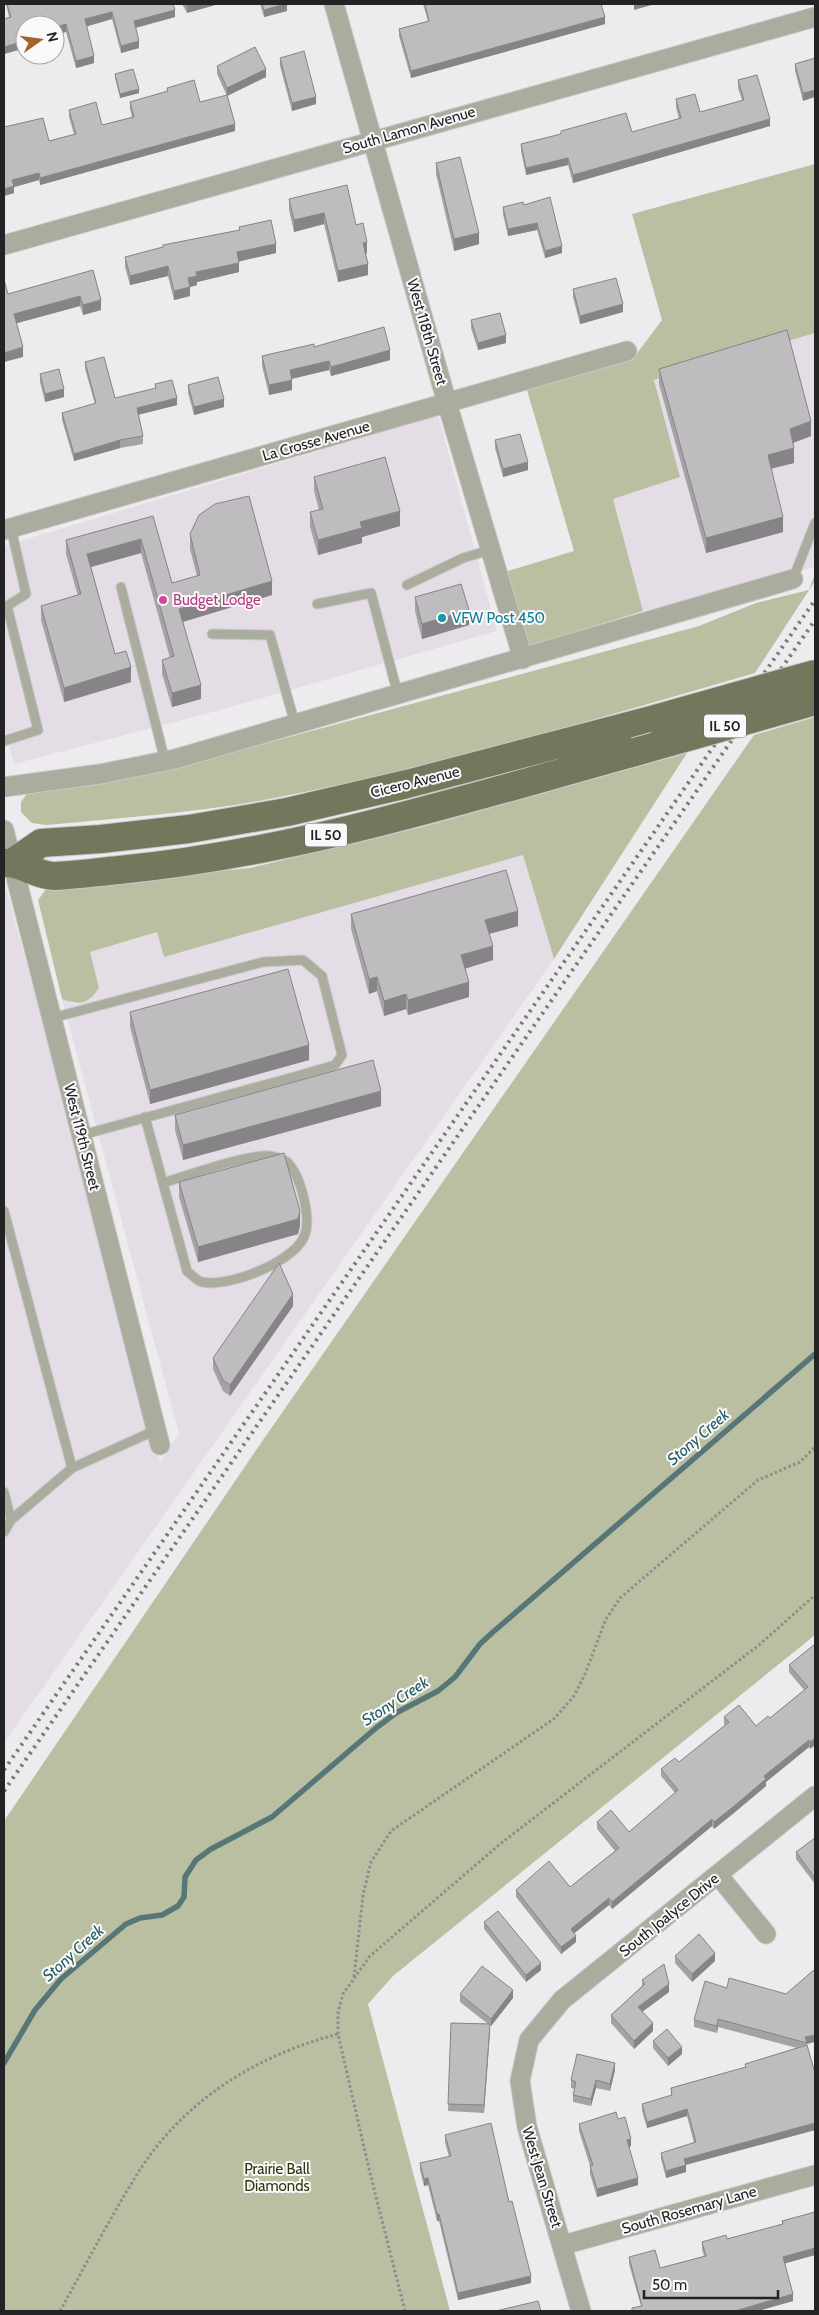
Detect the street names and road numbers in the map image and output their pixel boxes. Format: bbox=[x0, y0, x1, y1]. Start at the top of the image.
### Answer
street label: South Lamon Avenue bbox=[341, 102, 478, 158]
street label: West 118th Street bbox=[403, 277, 451, 387]
street label: La Crosse Avenue bbox=[260, 417, 372, 465]
road number: IL 50 bbox=[704, 714, 746, 738]
street label: Cicero Avenue bbox=[369, 762, 462, 802]
road number: IL 50 bbox=[305, 824, 347, 846]
street label: West 119th Street bbox=[60, 1082, 104, 1192]
street label: South Joalyce Drive bbox=[616, 1869, 723, 1961]
street label: West Jean Street bbox=[518, 2124, 566, 2230]
street label: South Rosemary Lane bbox=[620, 2182, 759, 2238]

